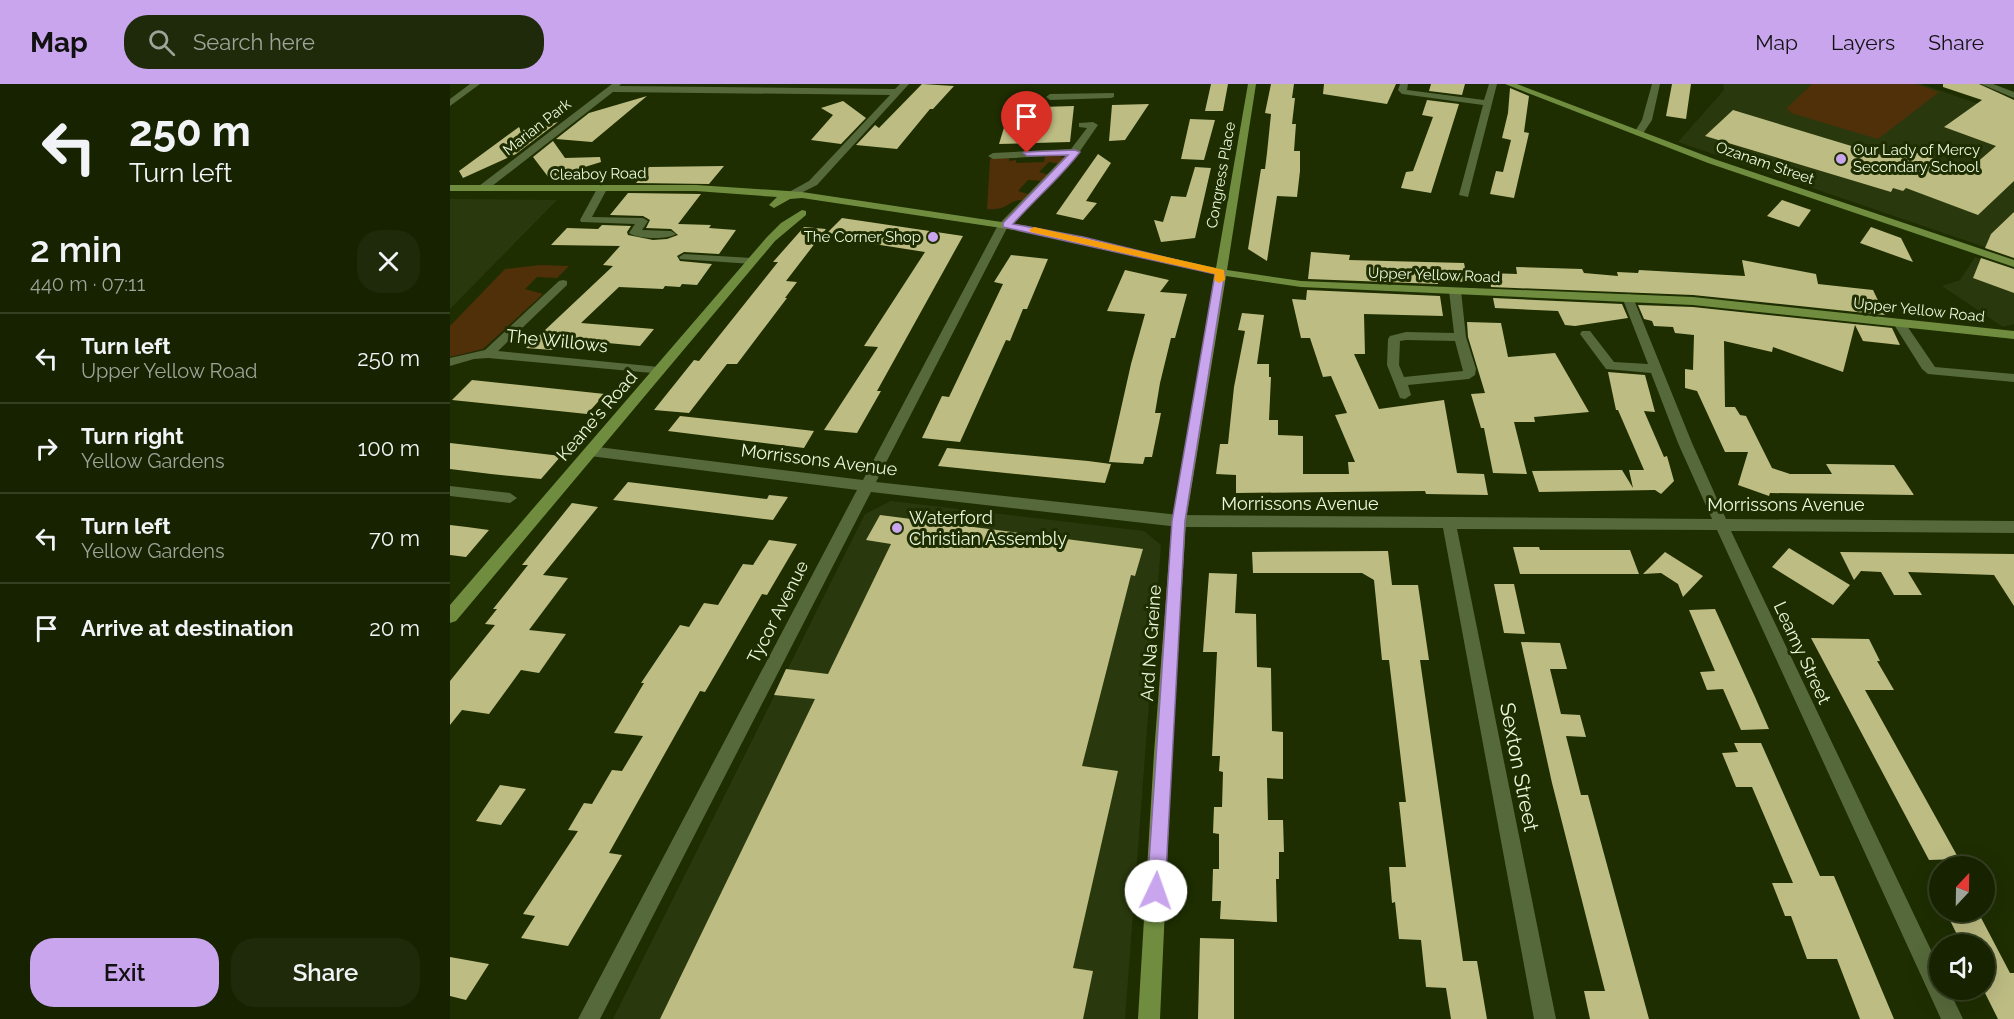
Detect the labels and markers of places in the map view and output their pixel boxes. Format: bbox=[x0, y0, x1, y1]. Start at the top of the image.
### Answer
pin bbox=[1001, 91, 1052, 153]
place label: Our Lady of Mercy Secondary School bbox=[1853, 141, 1980, 176]
marker: Our Lady of Mercy Secondary School bbox=[1834, 152, 1848, 166]
place label: The Corner Shop bbox=[804, 228, 921, 246]
marker: The Corner Shop bbox=[926, 230, 940, 244]
place label: Waterford Christian Assembly bbox=[909, 507, 1067, 549]
marker: Waterford Christian Assembly bbox=[890, 521, 904, 535]

